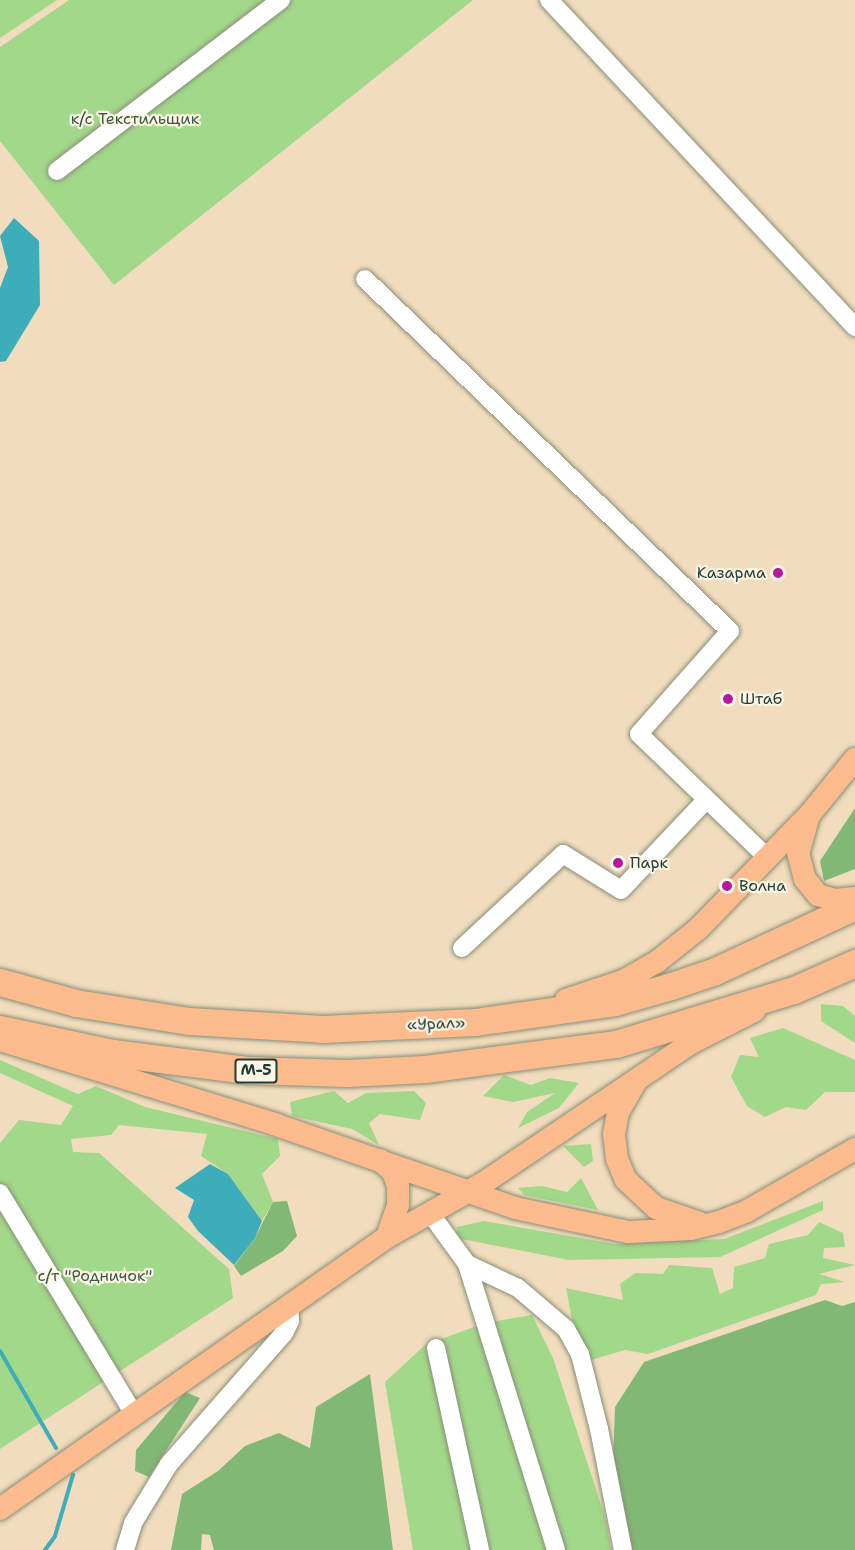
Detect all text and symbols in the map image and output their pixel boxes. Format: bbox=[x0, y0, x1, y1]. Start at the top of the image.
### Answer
park label: к/с Текстильщик bbox=[71, 109, 199, 129]
place label: Казарма bbox=[697, 563, 766, 583]
marker: Казарма bbox=[771, 566, 785, 580]
place label: Штаб bbox=[740, 689, 782, 709]
marker: Штаб bbox=[721, 692, 735, 706]
place label: Парк bbox=[630, 853, 668, 873]
marker: Парк bbox=[611, 856, 625, 870]
place label: Волна bbox=[739, 876, 786, 896]
marker: Волна bbox=[720, 879, 734, 893]
street label: «Урал» bbox=[407, 1013, 465, 1035]
road number: М-5 bbox=[234, 1059, 278, 1083]
park label: с/т "Родничок" bbox=[38, 1266, 152, 1286]

